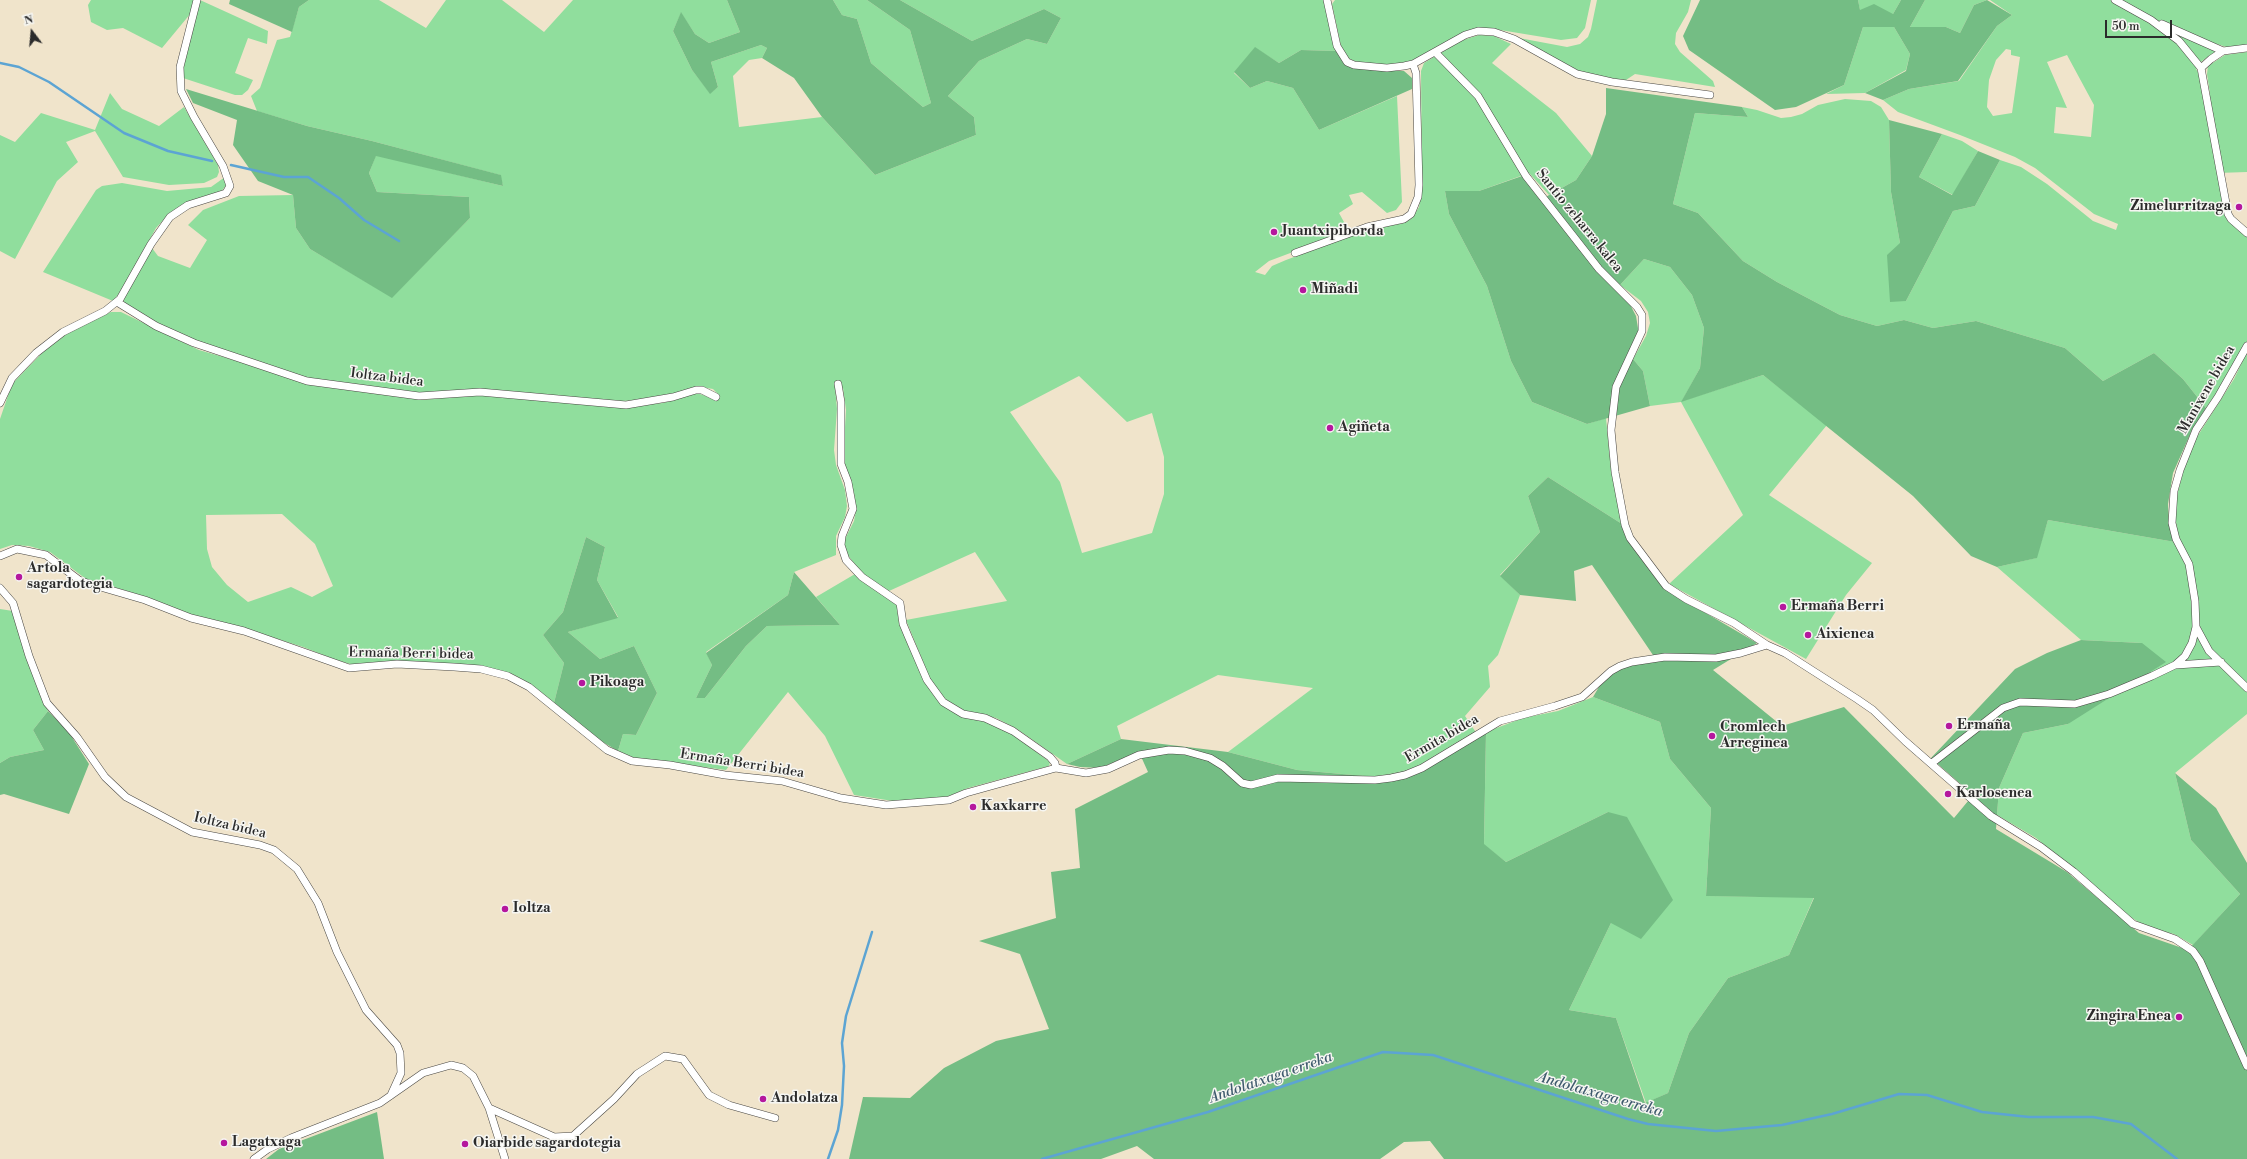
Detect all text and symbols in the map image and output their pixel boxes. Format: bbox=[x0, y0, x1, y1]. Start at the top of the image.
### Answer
north arrow bbox=[12, 12, 52, 52]
scale bar bbox=[2107, 12, 2174, 38]
text: N bbox=[23, 13, 35, 28]
text: 50 m bbox=[2112, 19, 2140, 34]
street label: Santio zeharra kalea bbox=[1532, 166, 1626, 276]
place label: Zimelurritzaga bbox=[2130, 199, 2231, 215]
marker: Zimelurritzaga bbox=[2234, 202, 2244, 212]
place label: Juantxipiborda bbox=[1282, 224, 1384, 240]
marker: Juantxipiborda bbox=[1269, 227, 1279, 237]
place label: Miñadi bbox=[1311, 282, 1358, 298]
marker: Miñadi bbox=[1298, 285, 1308, 295]
street label: Manixene bidea bbox=[2175, 343, 2239, 437]
street label: Ioltza bidea bbox=[349, 365, 425, 391]
place label: Agiñeta bbox=[1338, 420, 1390, 436]
marker: Agiñeta bbox=[1325, 423, 1335, 433]
place label: Artola sagardotegia bbox=[27, 561, 113, 594]
marker: Artola sagardotegia bbox=[14, 572, 24, 582]
place label: Ermaña Berri bbox=[1791, 599, 1884, 615]
marker: Ermaña Berri bbox=[1778, 602, 1788, 612]
place label: Aixienea bbox=[1816, 627, 1874, 643]
marker: Aixienea bbox=[1803, 630, 1813, 640]
street label: Ermaña Berri bidea bbox=[348, 645, 474, 663]
place label: Pikoaga bbox=[590, 675, 644, 691]
marker: Pikoaga bbox=[577, 678, 587, 688]
street label: Ermita bidea bbox=[1402, 711, 1482, 767]
place label: Ermaña bbox=[1957, 718, 2011, 734]
place label: Cromlech Arreginea bbox=[1720, 720, 1788, 752]
marker: Ermaña bbox=[1944, 721, 1954, 731]
marker: Cromlech Arreginea bbox=[1707, 731, 1717, 741]
street label: Ermaña Berri bidea bbox=[679, 746, 805, 782]
place label: Karlosenea bbox=[1956, 786, 2032, 802]
marker: Karlosenea bbox=[1943, 789, 1953, 799]
place label: Kaxkarre bbox=[981, 799, 1046, 815]
marker: Kaxkarre bbox=[968, 802, 978, 812]
street label: Ioltza bidea bbox=[192, 810, 268, 842]
place label: Ioltza bbox=[513, 901, 550, 917]
marker: Ioltza bbox=[500, 904, 510, 914]
place label: Zingira Enea bbox=[2087, 1009, 2171, 1025]
marker: Zingira Enea bbox=[2174, 1012, 2184, 1022]
water label: Andolatxaga erreka bbox=[1207, 1048, 1335, 1108]
water label: Andolatxaga erreka bbox=[1535, 1069, 1665, 1121]
place label: Andolatza bbox=[771, 1091, 838, 1107]
marker: Andolatza bbox=[758, 1094, 768, 1104]
place label: Lagatxaga bbox=[232, 1135, 301, 1151]
place label: Oiarbide sagardotegia bbox=[473, 1136, 621, 1152]
marker: Lagatxaga bbox=[219, 1138, 229, 1148]
marker: Oiarbide sagardotegia bbox=[460, 1139, 470, 1149]

